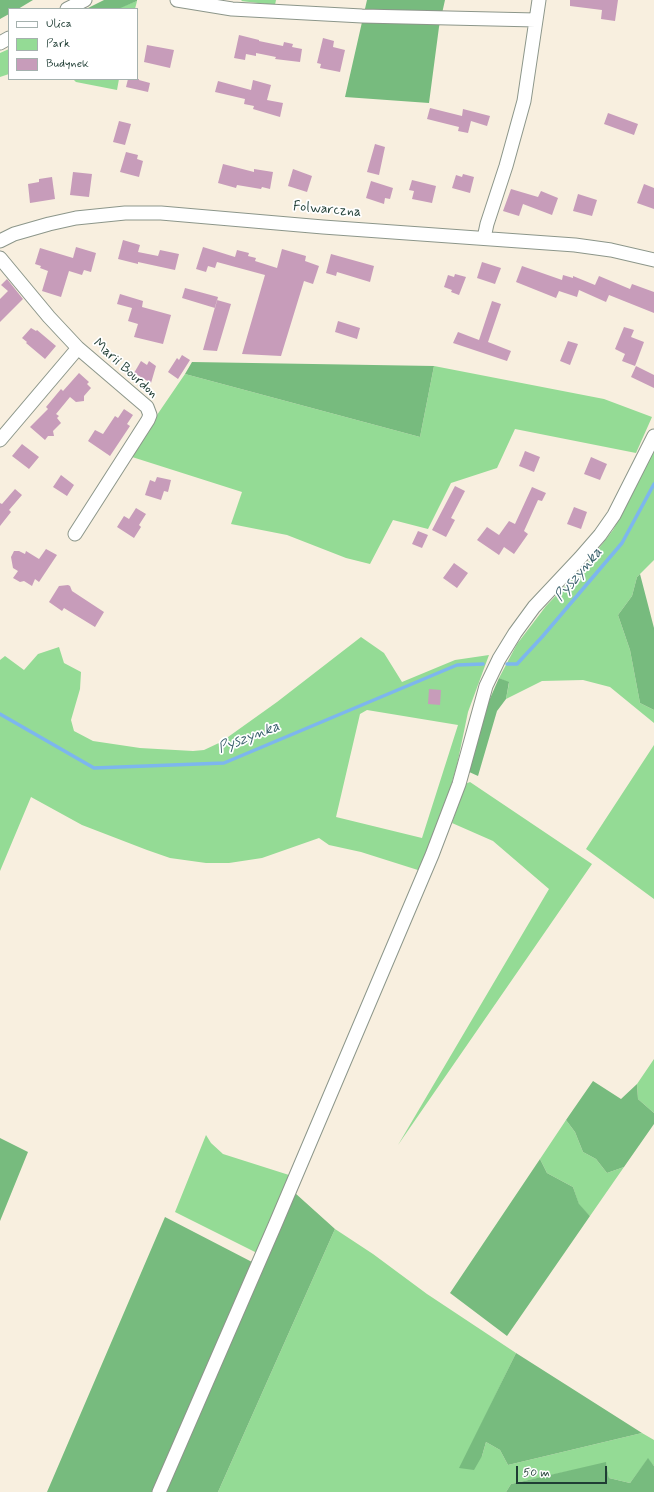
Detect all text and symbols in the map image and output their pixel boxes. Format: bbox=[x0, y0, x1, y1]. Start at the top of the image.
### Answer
legend bbox=[8, 8, 138, 80]
text: Ulica bbox=[46, 16, 72, 32]
text: Park bbox=[46, 36, 70, 52]
text: Budynek bbox=[46, 56, 89, 72]
street label: Folwarczna bbox=[292, 199, 362, 221]
street label: Marii Bourdon bbox=[89, 336, 161, 402]
water label: Pyszynka bbox=[551, 544, 607, 606]
water label: Pyszynka bbox=[216, 718, 282, 758]
scale bar bbox=[518, 1458, 609, 1484]
text: 50 m bbox=[523, 1465, 550, 1481]

